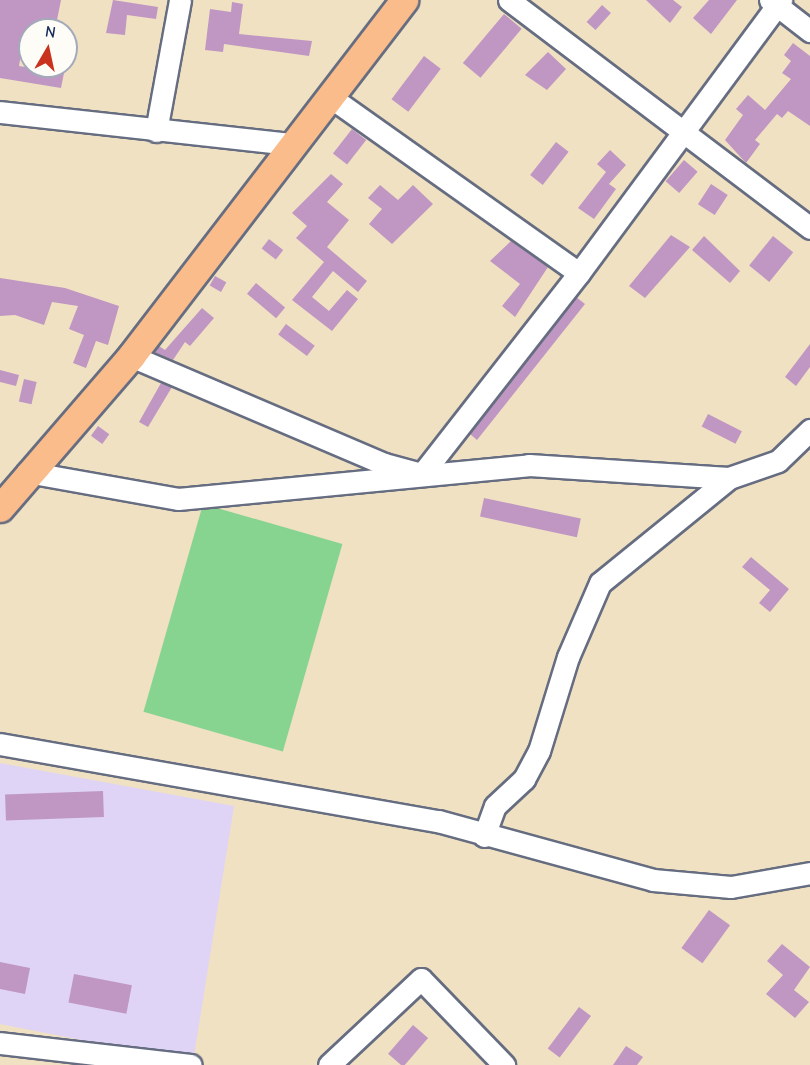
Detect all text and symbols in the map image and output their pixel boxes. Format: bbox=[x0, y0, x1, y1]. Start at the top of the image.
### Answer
north arrow bbox=[18, 18, 78, 78]
text: N bbox=[44, 22, 57, 42]

